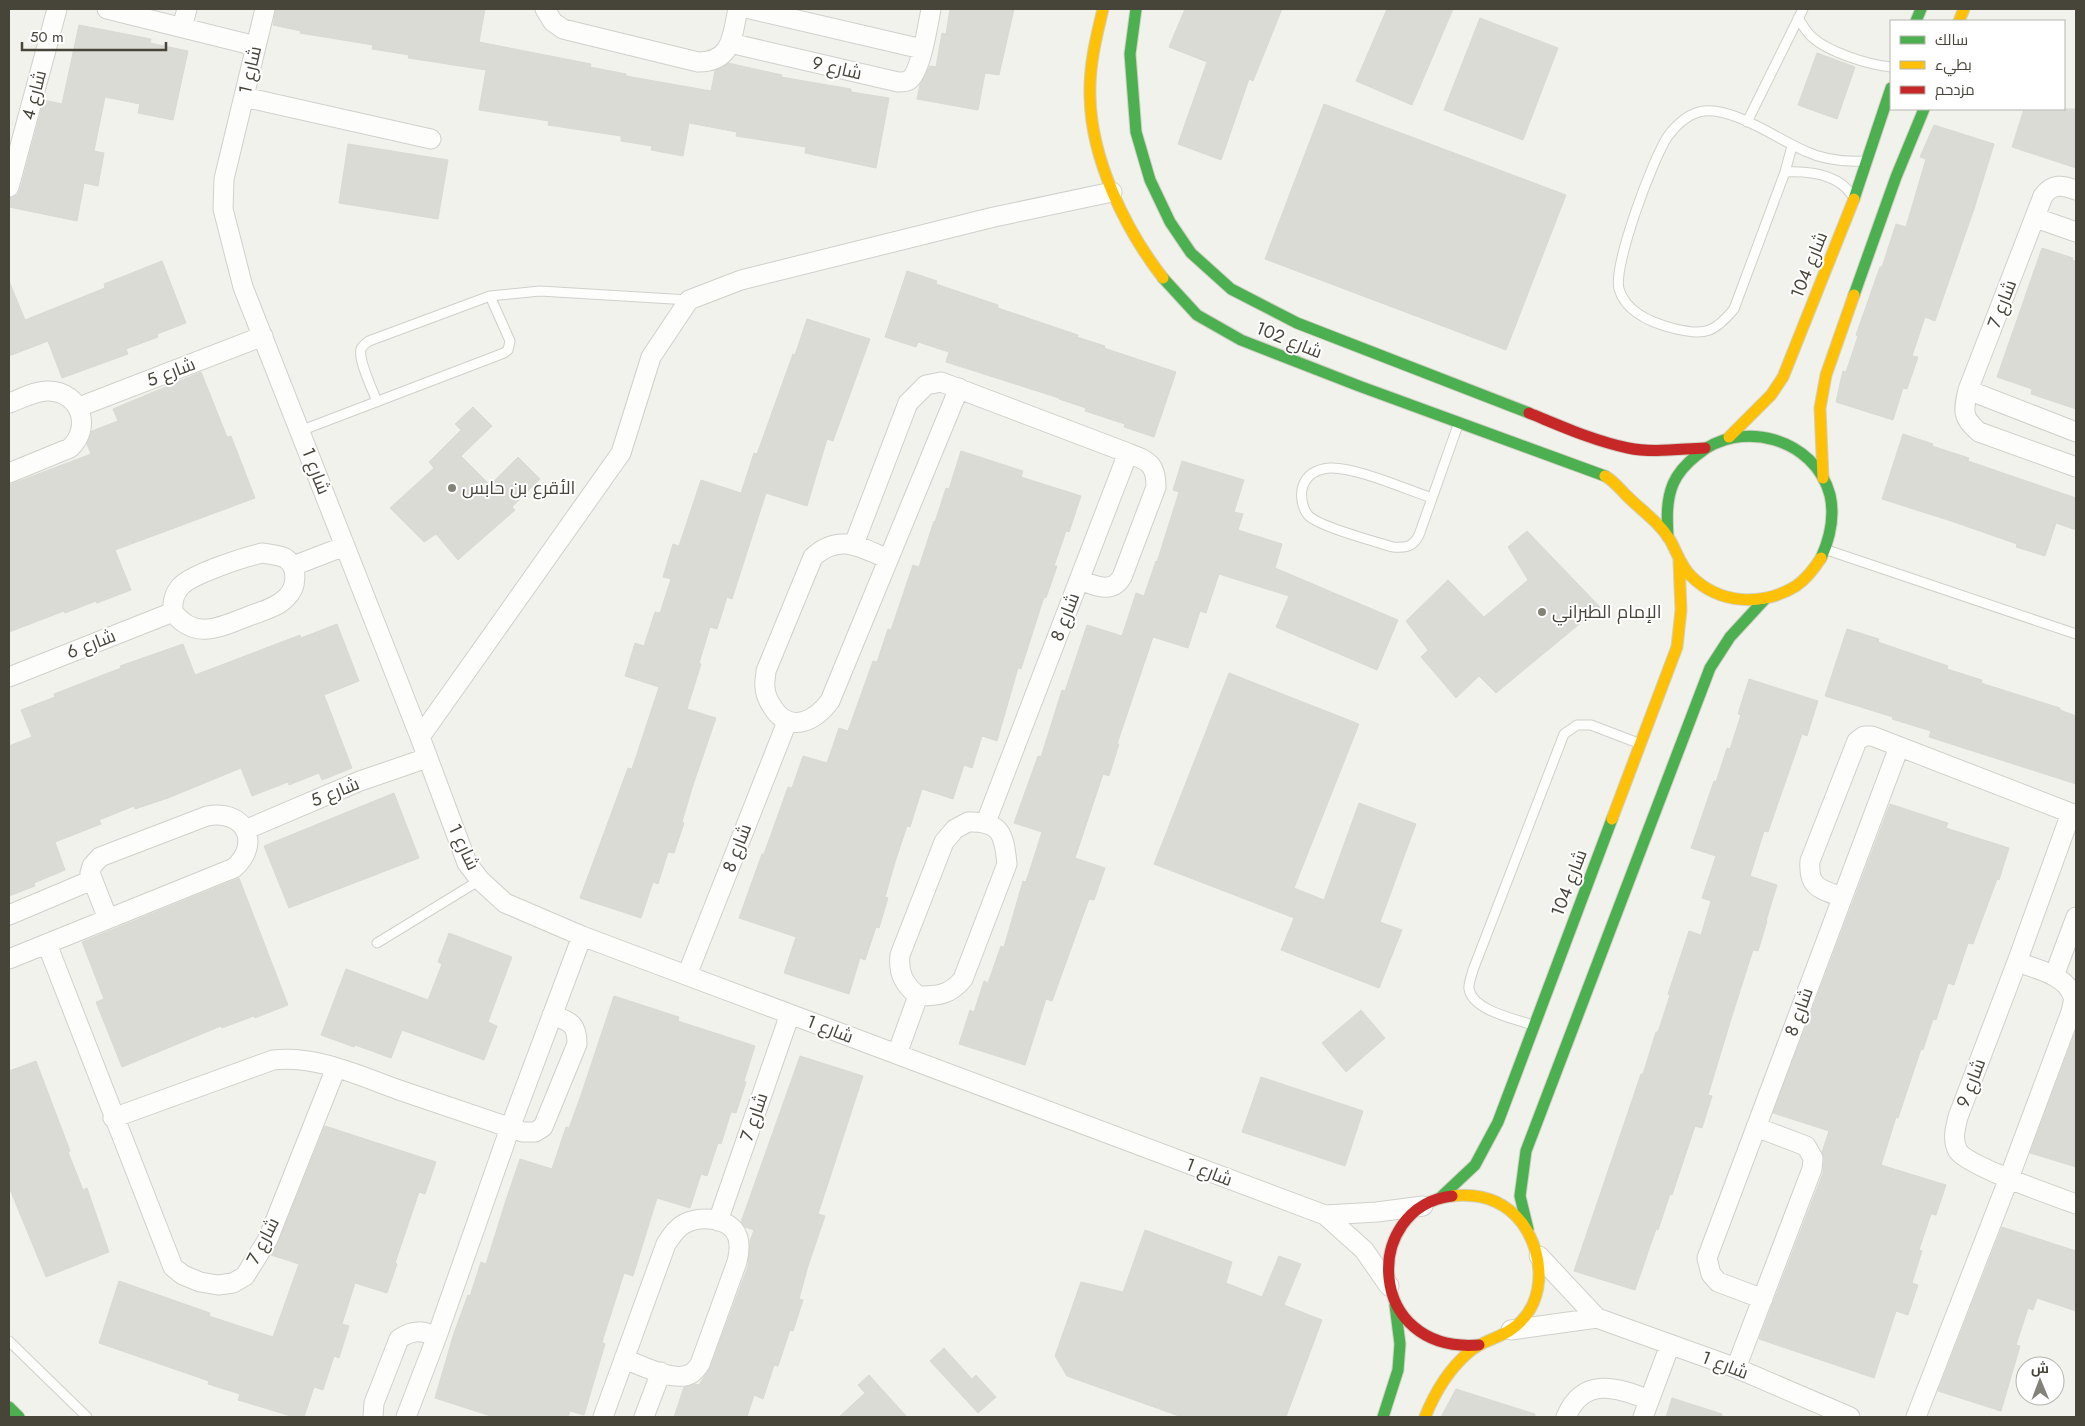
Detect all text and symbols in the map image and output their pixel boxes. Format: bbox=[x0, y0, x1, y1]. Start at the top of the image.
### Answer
scale bar bbox=[22, 20, 166, 52]
legend bbox=[1890, 20, 2065, 110]
text: 50 m bbox=[30, 26, 64, 48]
text: سالك bbox=[1935, 29, 1968, 51]
street label: شارع 1 bbox=[232, 44, 268, 96]
street label: شارع 9 bbox=[809, 50, 865, 86]
text: بطيء bbox=[1935, 54, 1972, 77]
street label: شارع 4 bbox=[15, 67, 53, 123]
text: مزدحم bbox=[1935, 79, 1975, 101]
street label: شارع 104 bbox=[1784, 228, 1834, 302]
street label: شارع 7 bbox=[1981, 276, 2023, 332]
street label: شارع 102 bbox=[1252, 315, 1326, 365]
street label: شارع 5 bbox=[143, 351, 199, 393]
street label: شارع 1 bbox=[295, 444, 337, 498]
place label: الأقرع بن حابس bbox=[462, 475, 575, 501]
marker: الأقرع بن حابس bbox=[446, 482, 458, 494]
street label: شارع 8 bbox=[1044, 589, 1086, 645]
place label: الإمام الطبراني bbox=[1552, 599, 1662, 626]
marker: الإمام الطبراني bbox=[1536, 606, 1548, 618]
street label: شارع 6 bbox=[63, 623, 119, 665]
street label: شارع 5 bbox=[307, 770, 363, 814]
street label: شارع 1 bbox=[442, 820, 486, 874]
street label: شارع 8 bbox=[716, 820, 758, 876]
street label: شارع 104 bbox=[1544, 846, 1594, 920]
street label: شارع 8 bbox=[1778, 984, 1820, 1040]
street label: شارع 1 bbox=[803, 1008, 857, 1050]
street label: شارع 9 bbox=[1950, 1055, 1992, 1111]
street label: شارع 7 bbox=[734, 1089, 774, 1145]
street label: شارع 1 bbox=[1182, 1151, 1236, 1193]
street label: شارع 7 bbox=[240, 1213, 286, 1269]
street label: شارع 1 bbox=[1698, 1344, 1752, 1386]
north arrow bbox=[2015, 1356, 2065, 1406]
text: ش bbox=[2031, 1358, 2049, 1378]

